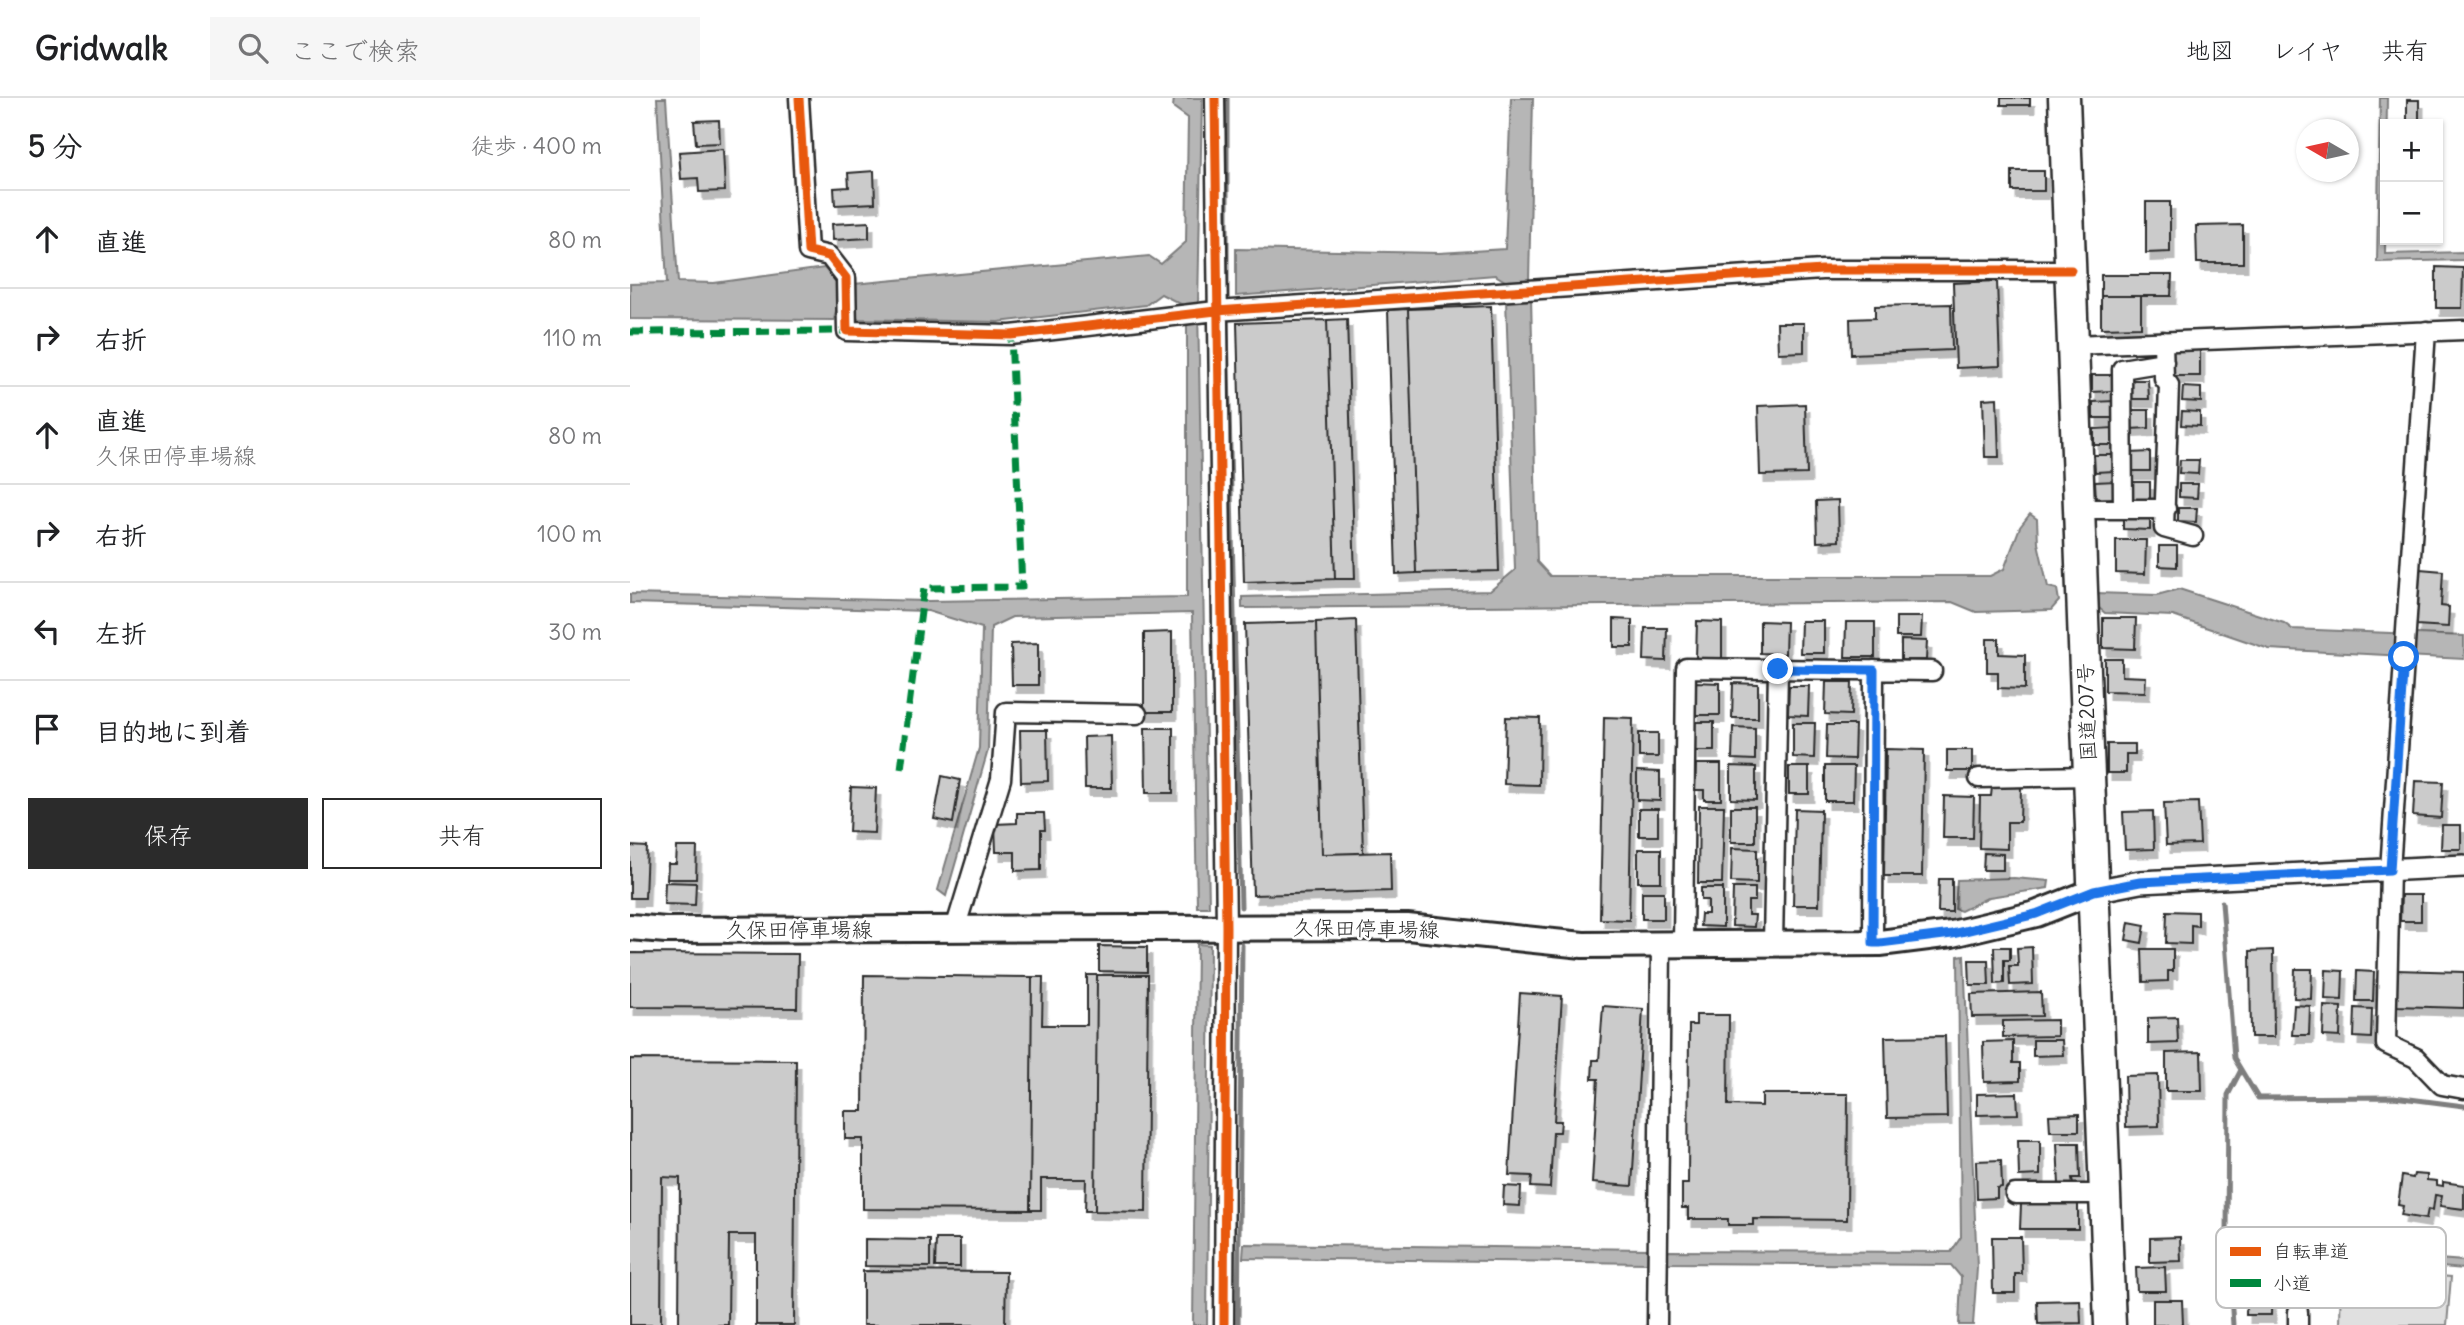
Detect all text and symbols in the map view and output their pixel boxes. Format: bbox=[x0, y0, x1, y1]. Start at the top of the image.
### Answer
search box bbox=[210, 17, 700, 80]
text: Gridwalk bbox=[35, 27, 168, 69]
icon: search bbox=[234, 29, 272, 67]
text: ここで検索 bbox=[290, 34, 420, 67]
text: 地図 bbox=[2186, 35, 2234, 65]
text: レイヤ bbox=[2272, 35, 2343, 65]
text: 共有 bbox=[2381, 35, 2429, 65]
north arrow bbox=[2296, 119, 2359, 182]
map controls bbox=[2380, 119, 2443, 245]
button: + bbox=[2380, 119, 2443, 182]
text: 5 分 bbox=[28, 127, 82, 165]
text: 徒歩 · 400 m bbox=[471, 131, 602, 160]
button: − bbox=[2380, 182, 2443, 245]
icon: ahead bbox=[28, 220, 66, 258]
text: 直進 bbox=[95, 225, 147, 258]
text: 80 m bbox=[548, 225, 602, 254]
icon: right bbox=[28, 318, 66, 356]
text: 右折 bbox=[95, 323, 147, 356]
text: 110 m bbox=[543, 323, 602, 352]
text: 直進 bbox=[95, 404, 147, 437]
icon: ahead bbox=[28, 416, 66, 454]
text: 80 m bbox=[548, 421, 602, 450]
text: 久保田停車場線 bbox=[95, 441, 256, 470]
icon: right bbox=[28, 514, 66, 552]
text: 右折 bbox=[95, 519, 147, 552]
text: 100 m bbox=[537, 519, 602, 548]
icon: left bbox=[28, 612, 66, 650]
text: 左折 bbox=[95, 617, 147, 650]
text: 30 m bbox=[548, 617, 602, 646]
route start bbox=[2388, 641, 2419, 672]
route end bbox=[1762, 653, 1793, 684]
street label: 国道207号 bbox=[2071, 662, 2102, 762]
icon: arrive bbox=[28, 710, 66, 748]
text: 目的地に到着 bbox=[95, 715, 251, 748]
button: 保存 bbox=[28, 798, 308, 869]
button: 共有 bbox=[322, 798, 602, 869]
street label: 久保田停車場線 bbox=[1292, 914, 1440, 943]
street label: 久保田停車場線 bbox=[726, 916, 873, 943]
legend bbox=[2216, 1227, 2446, 1308]
text: 自転車道 bbox=[2273, 1239, 2349, 1263]
text: 小道 bbox=[2273, 1271, 2311, 1295]

